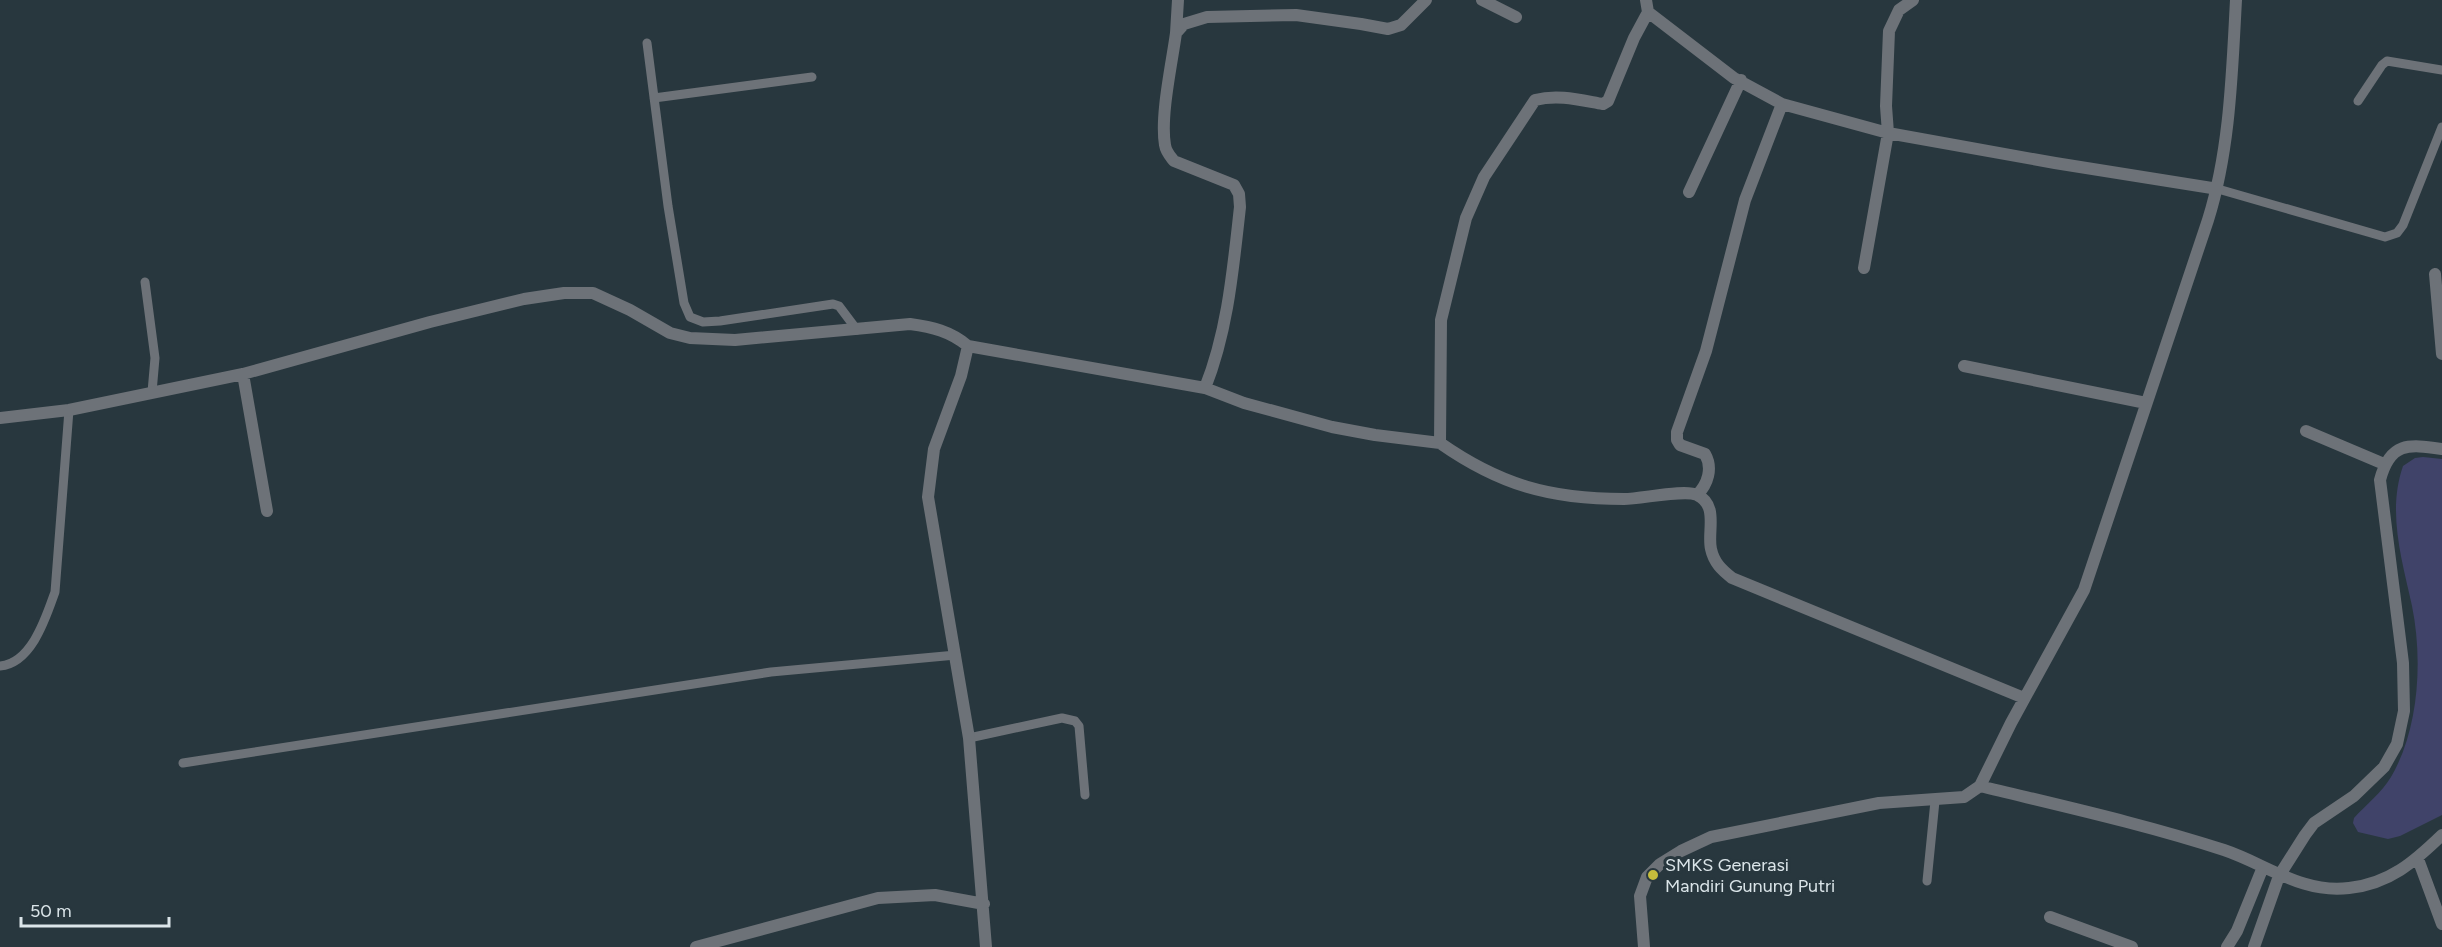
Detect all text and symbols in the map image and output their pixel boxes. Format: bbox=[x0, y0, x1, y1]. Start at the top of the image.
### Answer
place label: SMKS Generasi Mandiri Gunung Putri bbox=[1665, 854, 1835, 897]
marker: SMKS Generasi Mandiri Gunung Putri bbox=[1646, 868, 1660, 882]
scale bar bbox=[21, 890, 170, 928]
text: 50 m bbox=[30, 900, 72, 922]

